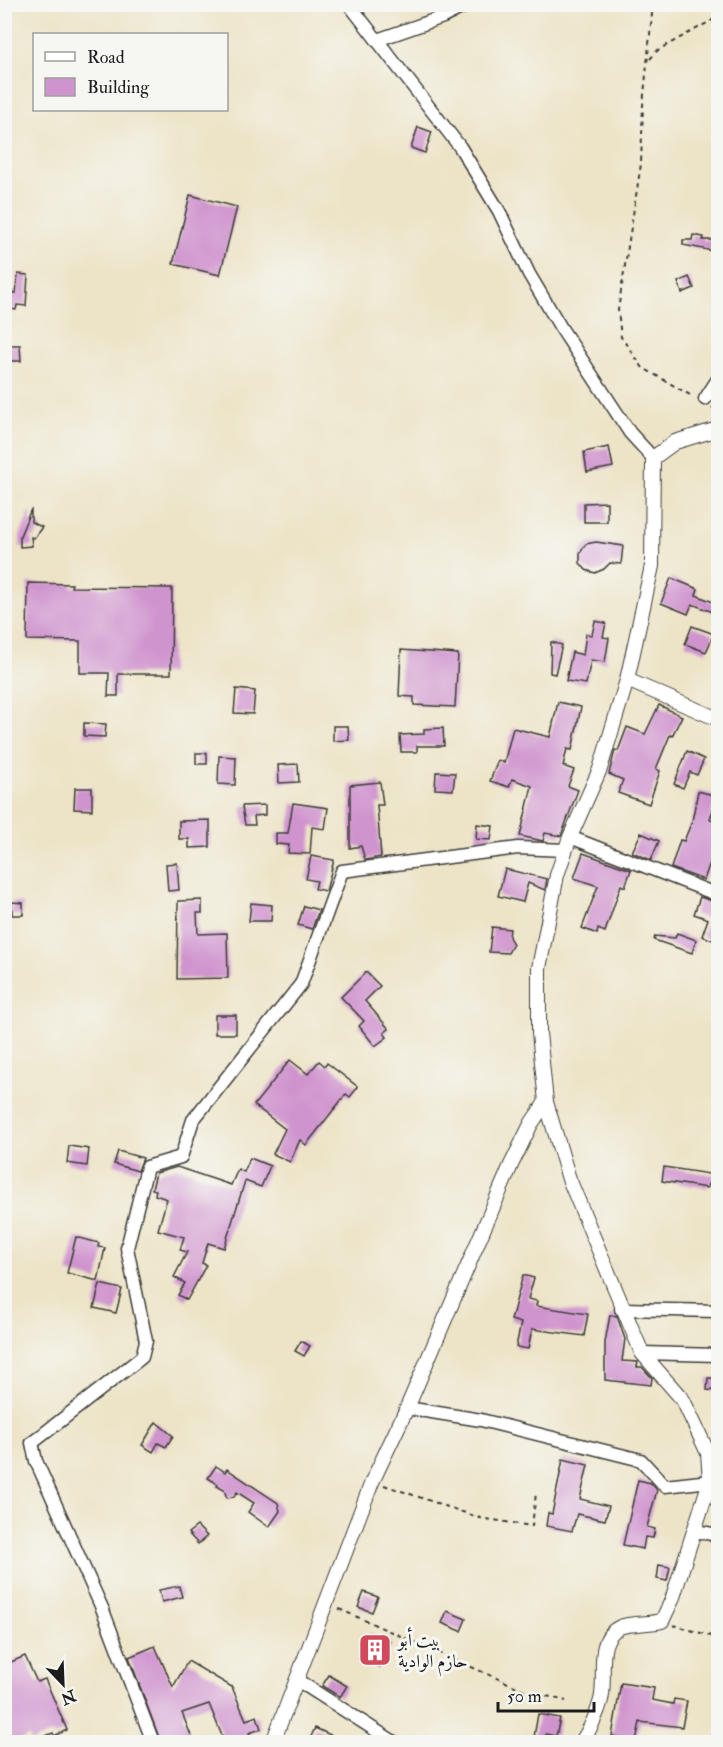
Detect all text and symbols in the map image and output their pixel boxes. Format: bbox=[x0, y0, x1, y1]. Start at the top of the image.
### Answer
legend bbox=[33, 33, 228, 111]
text: Road bbox=[87, 46, 125, 69]
text: Building bbox=[87, 76, 150, 99]
place label: بيت أبو حازم الوادية bbox=[396, 1627, 468, 1677]
building icon: بيت أبو حازم الوادية bbox=[357, 1632, 393, 1668]
north arrow bbox=[33, 1654, 93, 1714]
scale bar bbox=[498, 1675, 594, 1713]
text: N bbox=[57, 1684, 80, 1709]
text: 50 m bbox=[507, 1685, 542, 1708]

